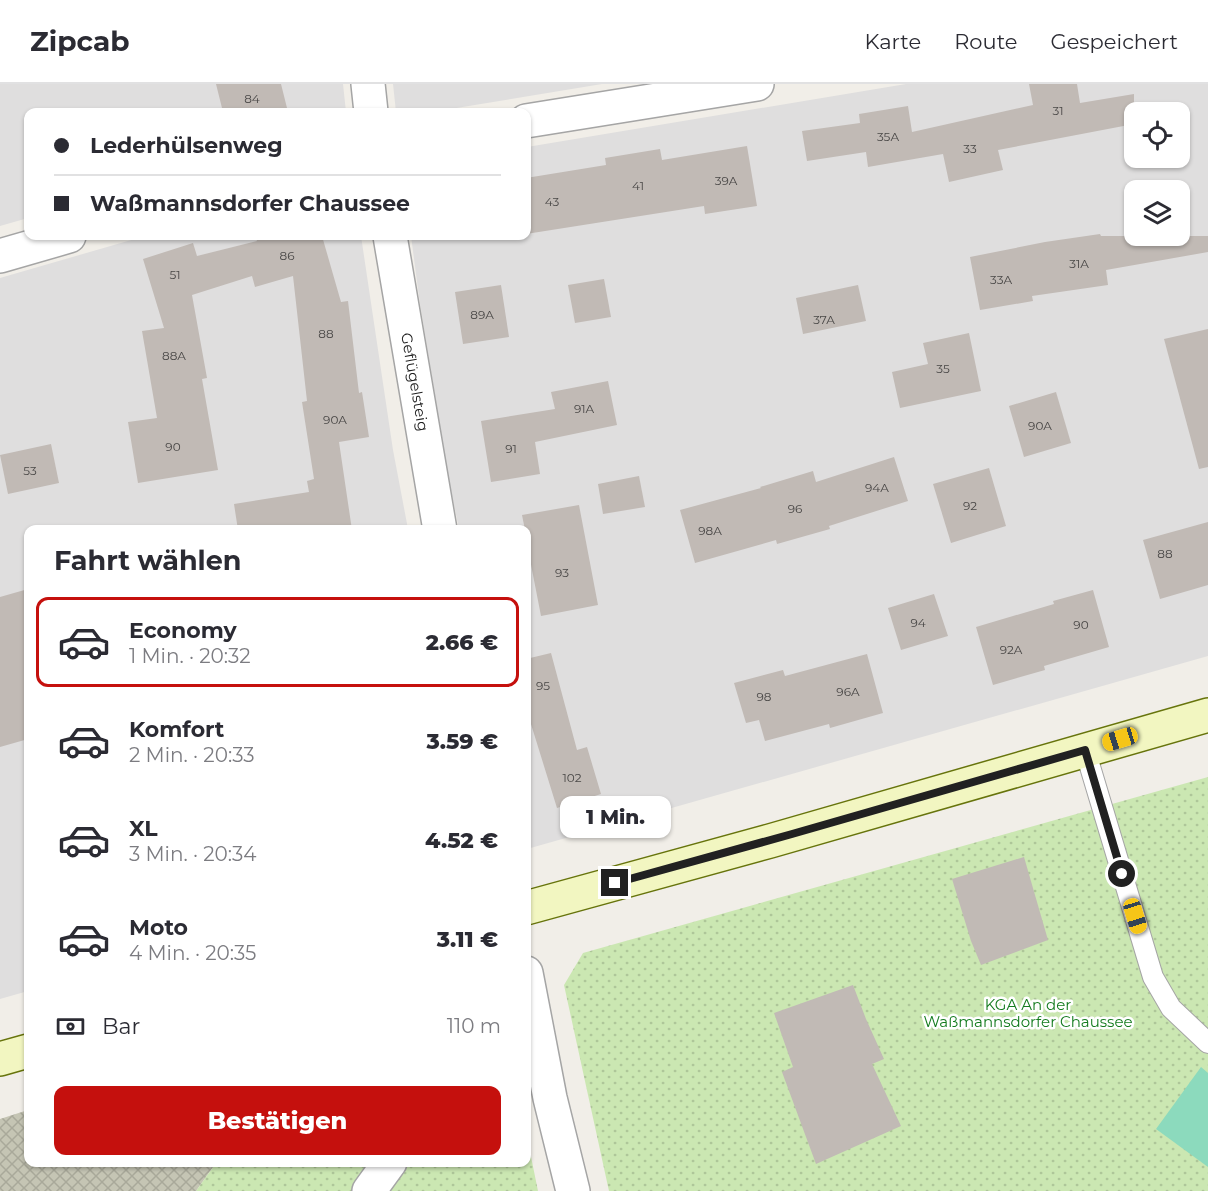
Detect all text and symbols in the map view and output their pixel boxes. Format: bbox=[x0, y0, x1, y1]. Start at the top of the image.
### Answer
text: Zipcab bbox=[30, 24, 130, 58]
text: Karte bbox=[865, 29, 921, 54]
text: Route bbox=[954, 29, 1017, 54]
text: Gespeichert bbox=[1050, 29, 1178, 54]
house number: 84 bbox=[244, 91, 260, 106]
map controls bbox=[1124, 102, 1190, 246]
button: locate bbox=[1124, 102, 1190, 168]
house number: 31 bbox=[1052, 103, 1064, 118]
house number: 35A bbox=[877, 129, 899, 144]
text: Lederhülsenweg bbox=[90, 132, 283, 159]
house number: 33 bbox=[963, 141, 977, 156]
house number: 39A bbox=[715, 173, 738, 188]
house number: 41 bbox=[632, 178, 644, 193]
button: layers bbox=[1124, 180, 1190, 246]
text: Waßmannsdorfer Chaussee bbox=[90, 190, 410, 217]
house number: 43 bbox=[545, 194, 559, 209]
house number: 86 bbox=[280, 248, 294, 263]
house number: 31A bbox=[1069, 256, 1089, 271]
house number: 51 bbox=[169, 267, 181, 282]
house number: 33A bbox=[990, 272, 1012, 287]
house number: 89A bbox=[470, 307, 494, 322]
house number: 37A bbox=[813, 312, 835, 327]
house number: 88 bbox=[318, 326, 334, 341]
street label: Geflügelsteig bbox=[397, 331, 433, 433]
house number: 88A bbox=[162, 348, 186, 363]
house number: 35 bbox=[936, 361, 950, 376]
house number: 91A bbox=[574, 401, 595, 416]
house number: 90A bbox=[323, 412, 347, 427]
house number: 90A bbox=[1028, 418, 1052, 433]
house number: 90 bbox=[165, 439, 181, 454]
house number: 91 bbox=[505, 441, 517, 456]
house number: 53 bbox=[23, 463, 37, 478]
house number: 94A bbox=[865, 480, 889, 495]
house number: 92 bbox=[963, 498, 977, 513]
house number: 96 bbox=[788, 501, 802, 516]
house number: 98A bbox=[698, 523, 722, 538]
text: Fahrt wählen bbox=[54, 544, 241, 577]
house number: 88 bbox=[1157, 546, 1173, 561]
house number: 93 bbox=[555, 565, 569, 580]
icon: car bbox=[57, 615, 111, 669]
house number: 94 bbox=[910, 615, 926, 630]
text: Economy bbox=[129, 617, 237, 644]
house number: 90 bbox=[1073, 617, 1089, 632]
text: 2.66 € bbox=[426, 629, 498, 656]
house number: 92A bbox=[1000, 642, 1023, 657]
text: 1 Min. · 20:32 bbox=[129, 644, 251, 668]
house number: 95 bbox=[536, 678, 550, 693]
house number: 96A bbox=[836, 684, 860, 699]
house number: 98 bbox=[757, 689, 772, 704]
icon: car bbox=[57, 714, 111, 768]
text: Komfort bbox=[129, 716, 224, 743]
car bbox=[1100, 725, 1140, 753]
text: 3.59 € bbox=[426, 728, 498, 755]
text: 2 Min. · 20:33 bbox=[129, 743, 255, 767]
house number: 102 bbox=[562, 770, 582, 785]
callout: 1 Min. bbox=[560, 796, 670, 838]
text: 1 Min. bbox=[586, 805, 645, 829]
icon: car bbox=[57, 813, 111, 867]
text: XL bbox=[129, 815, 158, 842]
text: 4.52 € bbox=[425, 827, 498, 854]
text: 3 Min. · 20:34 bbox=[129, 842, 257, 866]
route start bbox=[1108, 860, 1135, 887]
route end bbox=[601, 869, 628, 896]
car bbox=[1121, 896, 1149, 936]
icon: car bbox=[57, 912, 111, 966]
text: Moto bbox=[129, 914, 188, 941]
text: 3.11 € bbox=[437, 926, 498, 953]
text: 4 Min. · 20:35 bbox=[129, 941, 256, 965]
park label: KGA An der Waßmannsdorfer Chaussee bbox=[923, 995, 1133, 1031]
icon: cash bbox=[54, 1010, 87, 1043]
text: Bar bbox=[102, 1013, 140, 1040]
text: 110 m bbox=[447, 1014, 501, 1038]
button: Bestätigen bbox=[54, 1086, 501, 1155]

